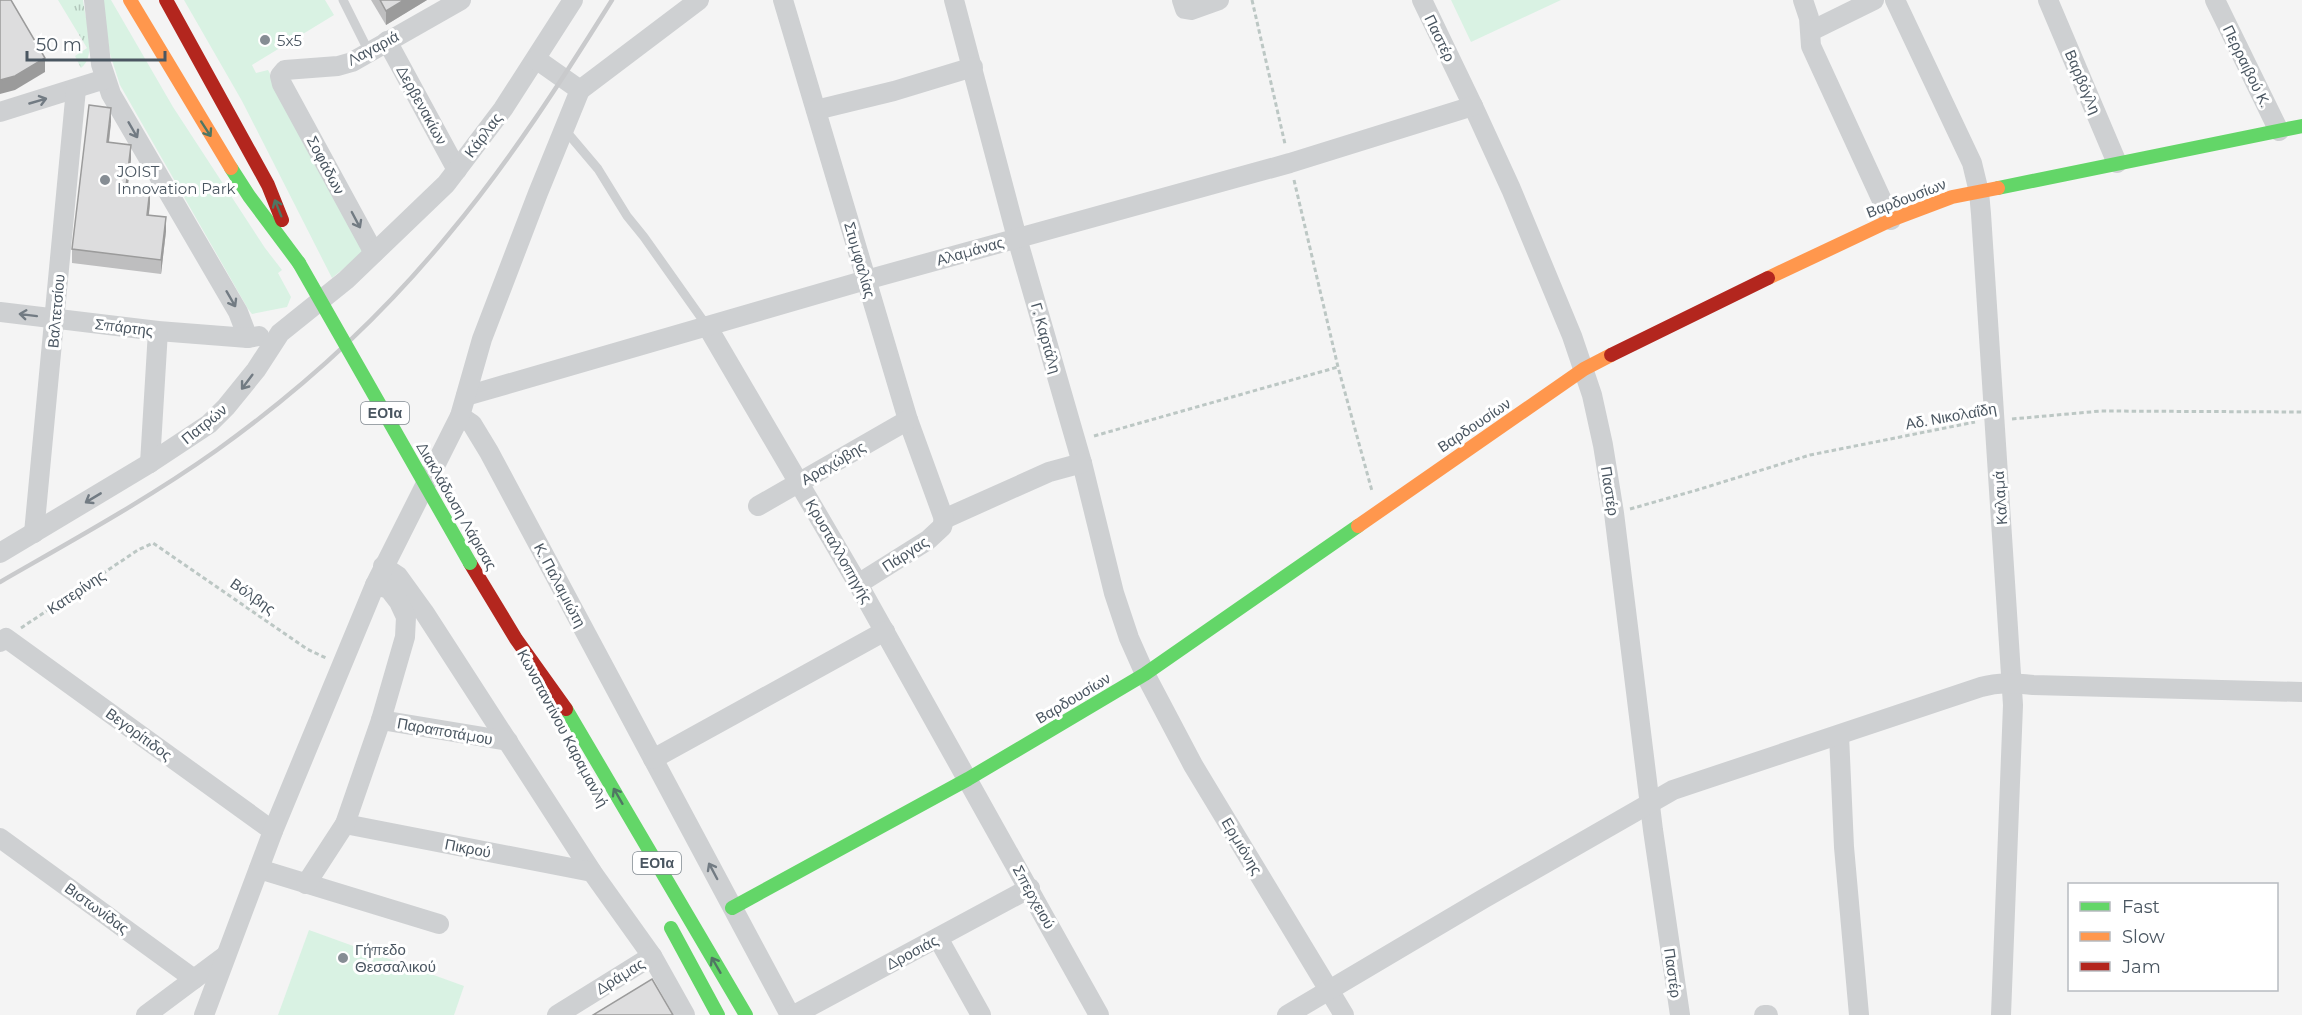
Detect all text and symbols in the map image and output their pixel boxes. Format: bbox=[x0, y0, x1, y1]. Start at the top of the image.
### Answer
street label: Παστέρ bbox=[1421, 11, 1459, 65]
street label: Περραιβού Κ. bbox=[2219, 22, 2275, 110]
scale bar bbox=[27, 24, 165, 62]
street label: Λαγαριά bbox=[344, 26, 402, 70]
place label: 5x5 bbox=[277, 31, 302, 50]
marker: 5x5 bbox=[258, 33, 272, 47]
text: 50 m bbox=[36, 34, 82, 56]
street label: Βαρβόγλη bbox=[2061, 47, 2105, 117]
street label: Δερβενακίων bbox=[392, 62, 452, 148]
one-way arrow bbox=[28, 95, 47, 106]
street label: Κάρλας bbox=[460, 109, 506, 161]
one-way arrow bbox=[200, 120, 212, 137]
one-way arrow bbox=[127, 122, 139, 139]
street label: Σοφάδων bbox=[303, 132, 349, 198]
place label: JOIST Innovation Park bbox=[116, 162, 236, 198]
marker: JOIST Innovation Park bbox=[98, 173, 112, 187]
street label: Βαρδουσίων bbox=[1863, 174, 1949, 222]
one-way arrow bbox=[272, 200, 283, 218]
one-way arrow bbox=[351, 211, 362, 229]
street label: Στυμφαλίας bbox=[840, 220, 880, 300]
street label: Αλαμάνας bbox=[934, 232, 1006, 270]
street label: Βαλτετσίου bbox=[43, 273, 69, 349]
one-way arrow bbox=[225, 290, 237, 307]
street label: Γ. Καρτάλη bbox=[1027, 300, 1065, 376]
one-way arrow bbox=[18, 310, 38, 321]
street label: Σπάρτης bbox=[94, 314, 154, 340]
one-way arrow bbox=[241, 373, 254, 389]
street label: Βαρδουσίων bbox=[1434, 394, 1514, 456]
street label: Αδ. Νικολαΐδη bbox=[1904, 399, 1998, 433]
street label: Πατρών bbox=[177, 400, 231, 448]
road number: ΕΟ1α bbox=[361, 402, 409, 424]
street label: Αραχώβης bbox=[797, 437, 869, 489]
street label: Διακλάδωση Λάρισας bbox=[413, 439, 501, 573]
street label: Παστέρ bbox=[1597, 465, 1623, 517]
street label: Καλαμά bbox=[1989, 470, 2011, 526]
one-way arrow bbox=[85, 492, 102, 504]
street label: Κρυσταλλοπηγής bbox=[801, 495, 877, 607]
street label: Πάργας bbox=[878, 532, 932, 576]
street label: Κ. Παλαμιώτη bbox=[530, 540, 590, 630]
street label: Κατερίνης bbox=[43, 566, 109, 618]
street label: Βόλβης bbox=[227, 574, 279, 618]
street label: Κωνσταντίνου Καραμανλή bbox=[513, 646, 613, 810]
street label: Βαρδουσίων bbox=[1032, 668, 1114, 728]
street label: Βεγορίτιδος bbox=[102, 704, 176, 764]
street label: Παραποτάμου bbox=[396, 713, 494, 749]
one-way arrow bbox=[611, 788, 623, 805]
street label: Ερμιόνης bbox=[1218, 814, 1266, 878]
street label: Πικρού bbox=[443, 834, 493, 862]
road number: ΕΟ1α bbox=[633, 852, 681, 874]
street label: Σπερχειού bbox=[1009, 862, 1059, 932]
one-way arrow bbox=[707, 863, 719, 880]
street label: Βιστωνίδας bbox=[61, 878, 133, 938]
legend bbox=[2068, 883, 2278, 991]
text: Fast bbox=[2122, 896, 2160, 918]
text: Slow bbox=[2122, 926, 2165, 948]
street label: Δροσιάς bbox=[883, 930, 941, 974]
place label: Γήπεδο Θεσσαλικού bbox=[355, 940, 436, 976]
street label: Παστέρ bbox=[1660, 947, 1686, 999]
marker: Γήπεδο Θεσσαλικού bbox=[336, 951, 350, 965]
street label: Δράμας bbox=[592, 954, 648, 998]
text: Jam bbox=[2121, 956, 2161, 978]
one-way arrow bbox=[710, 957, 722, 974]

